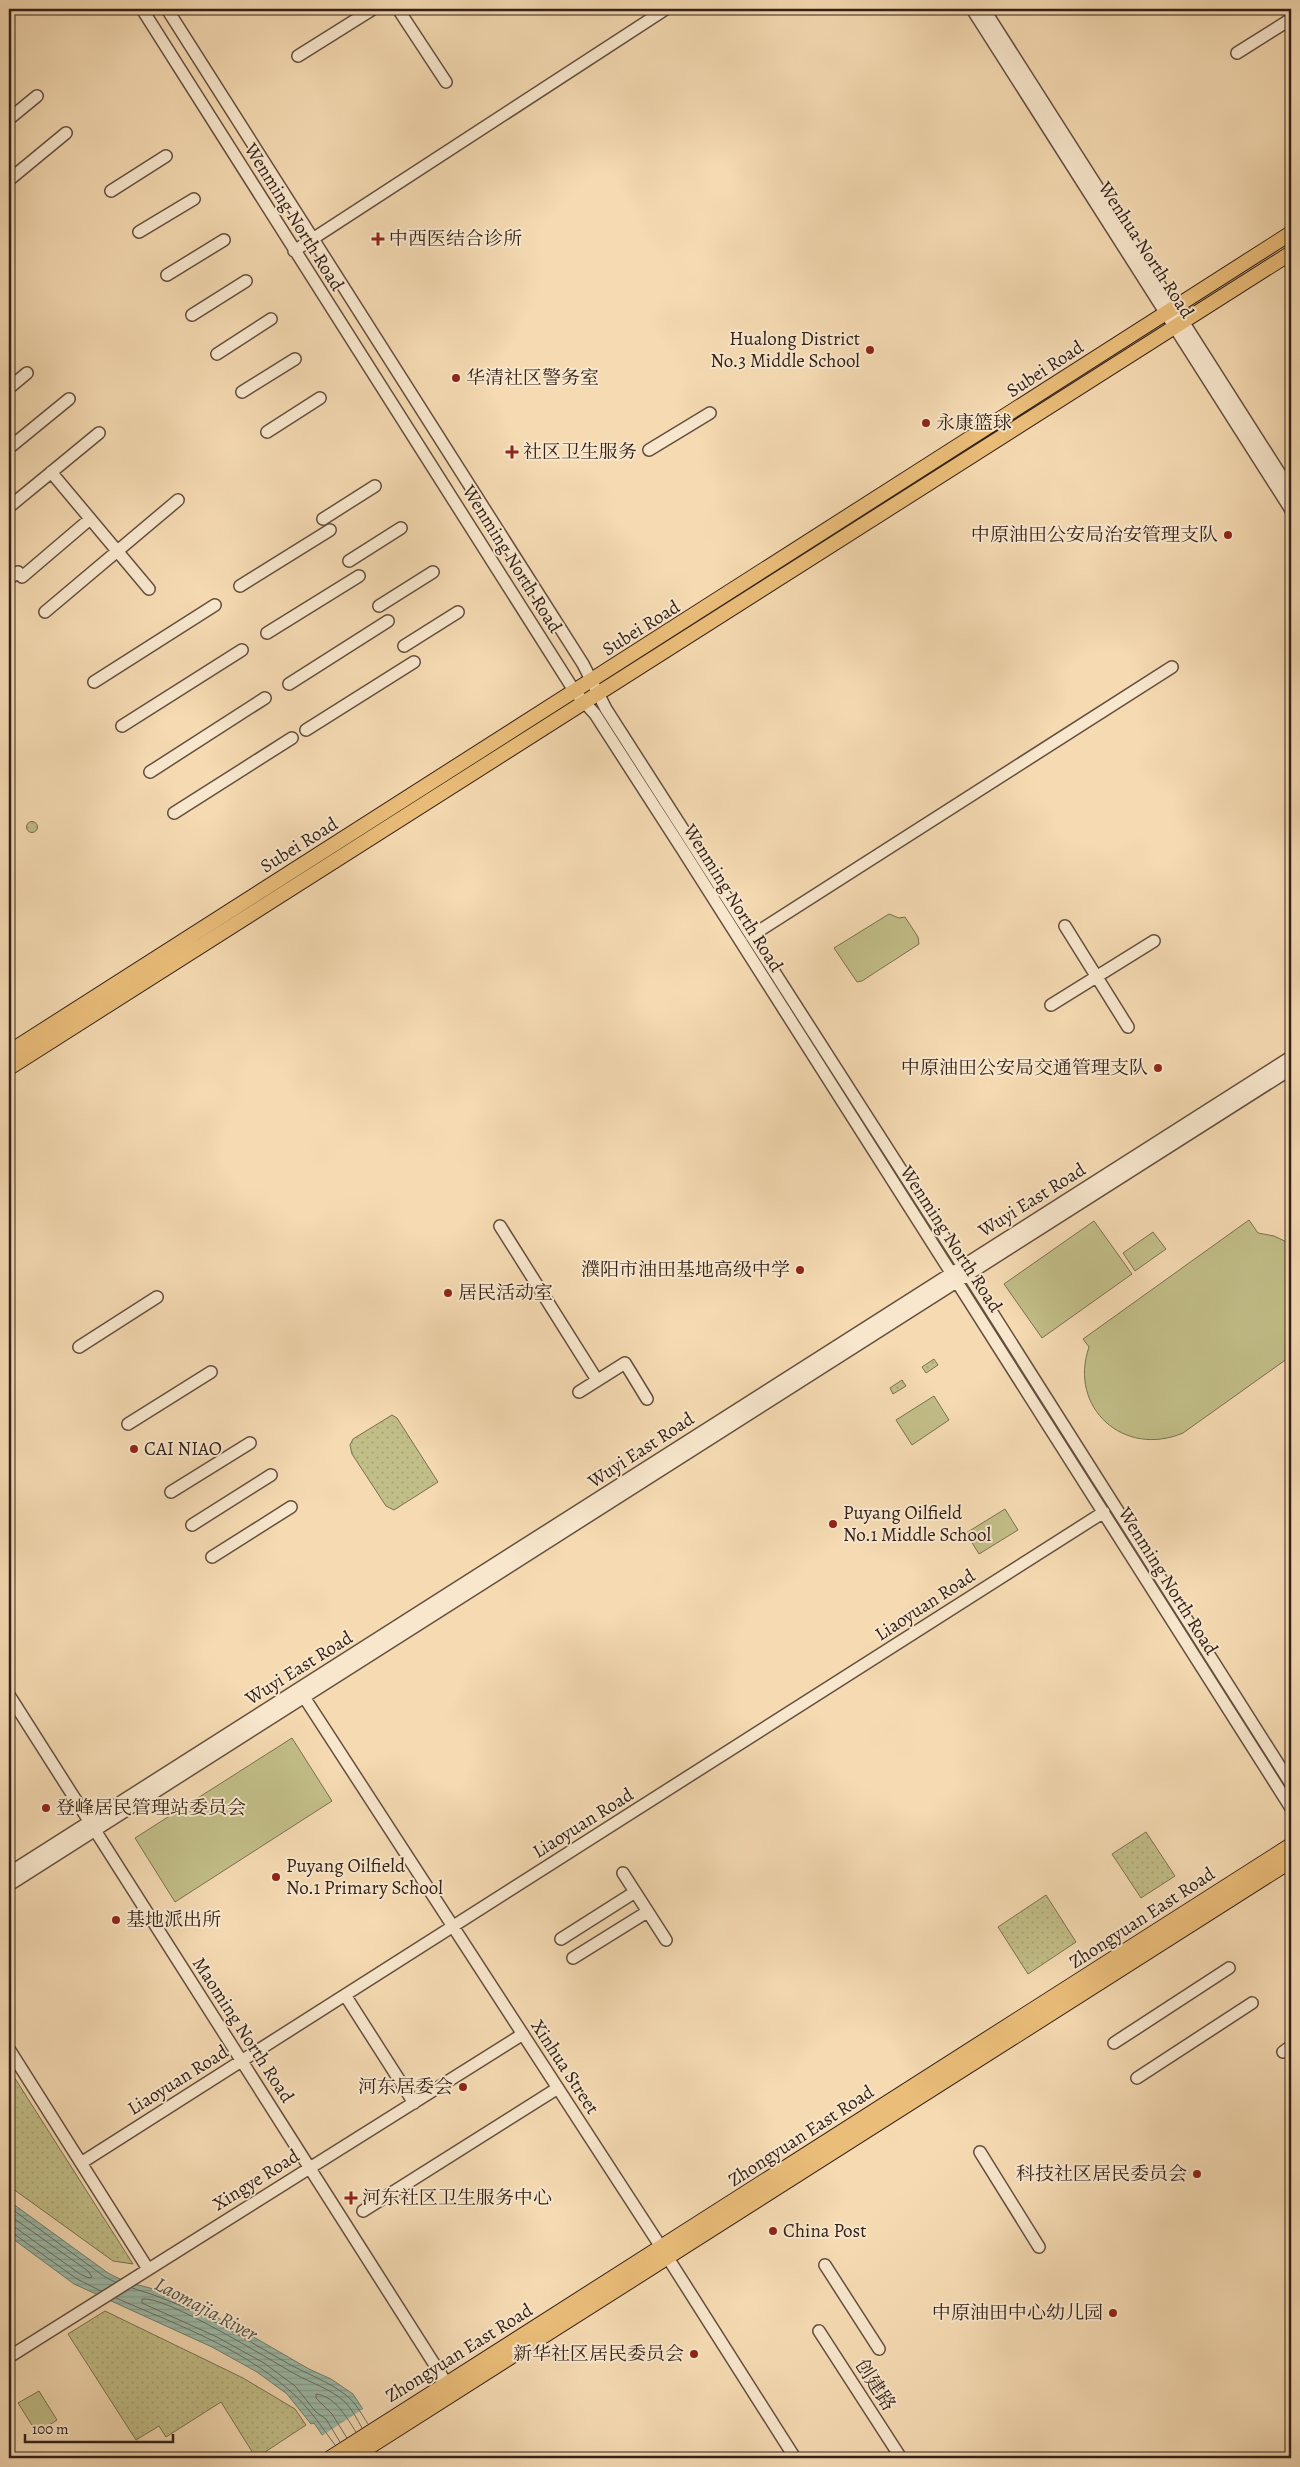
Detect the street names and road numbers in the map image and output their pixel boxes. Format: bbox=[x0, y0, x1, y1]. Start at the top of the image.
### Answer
street label: Wenming North Road bbox=[237, 137, 350, 297]
street label: Wenhua North Road bbox=[1092, 176, 1200, 324]
street label: Subei Road bbox=[1001, 334, 1089, 404]
street label: Wenming North Road bbox=[455, 479, 568, 639]
street label: Subei Road bbox=[597, 593, 686, 662]
street label: Subei Road bbox=[255, 810, 344, 879]
street label: Wenming North Road bbox=[676, 818, 789, 978]
street label: Wuyi East Road bbox=[973, 1156, 1091, 1244]
street label: Wenming North Road bbox=[893, 1160, 1009, 1318]
street label: Wuyi East Road bbox=[582, 1406, 700, 1495]
street label: Wenming North Road bbox=[1111, 1501, 1224, 1661]
street label: Liaoyuan Road bbox=[870, 1563, 981, 1647]
street label: Wuyi East Road bbox=[240, 1624, 358, 1712]
street label: Liaoyuan Road bbox=[528, 1781, 639, 1864]
street label: Zhongyuan East Road bbox=[1064, 1861, 1221, 1975]
street label: Maoming North Road bbox=[186, 1952, 300, 2109]
street label: Xinhua Street bbox=[525, 2015, 605, 2119]
street label: Liaoyuan Road bbox=[123, 2038, 234, 2121]
street label: Zhongyuan East Road bbox=[723, 2079, 880, 2193]
street label: Xingye Road bbox=[208, 2143, 305, 2217]
street label: Zhongyuan East Road bbox=[380, 2297, 538, 2409]
street label: 创建路 bbox=[849, 2354, 901, 2416]

